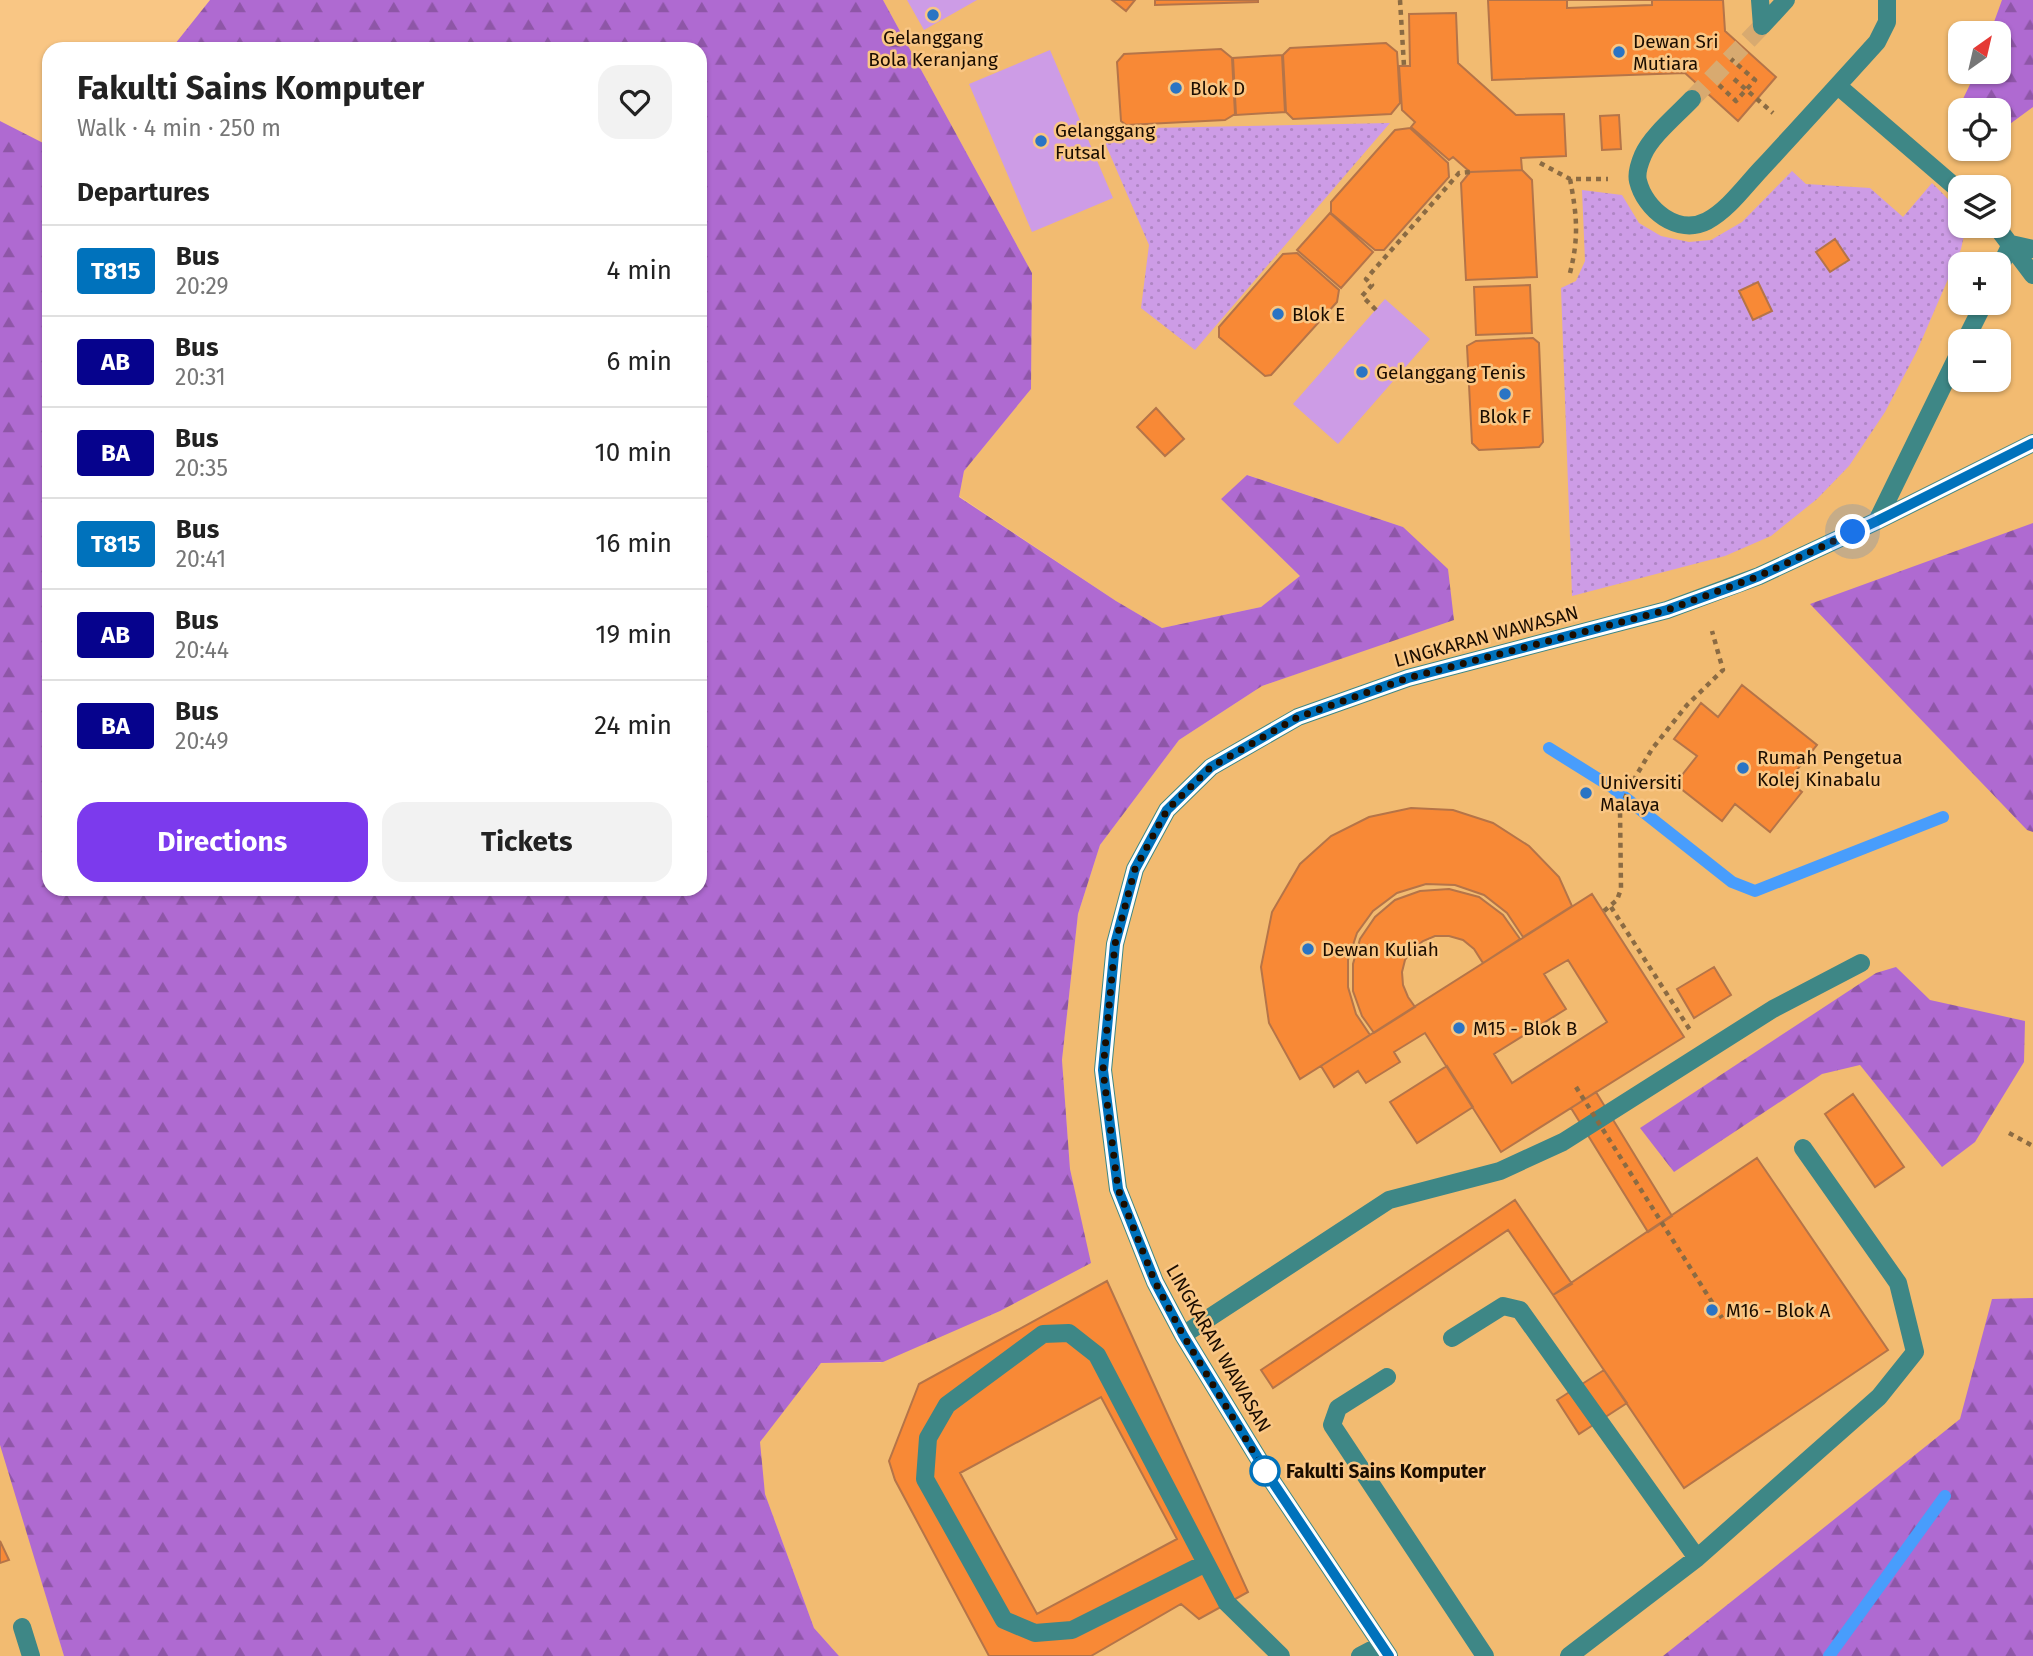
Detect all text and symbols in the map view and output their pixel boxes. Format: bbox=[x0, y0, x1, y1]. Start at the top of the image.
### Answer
marker: Gelanggang Bola Keranjang bbox=[925, 7, 941, 23]
north arrow bbox=[1948, 21, 2011, 84]
map controls bbox=[1948, 21, 2011, 392]
place label: Gelanggang Bola Keranjang bbox=[868, 26, 998, 71]
place label: Dewan Sri Mutiara bbox=[1633, 30, 1719, 75]
marker: Dewan Sri Mutiara bbox=[1611, 44, 1627, 60]
button: heart bbox=[598, 65, 672, 139]
text: Fakulti Sains Komputer bbox=[77, 68, 424, 108]
place label: Blok D bbox=[1190, 77, 1245, 100]
marker: Blok D bbox=[1168, 80, 1184, 96]
button: locate bbox=[1948, 98, 2011, 161]
text: Walk · 4 min · 250 m bbox=[77, 114, 281, 142]
place label: Gelanggang Futsal bbox=[1055, 119, 1155, 164]
marker: Gelanggang Futsal bbox=[1033, 133, 1049, 149]
button: layers bbox=[1948, 175, 2011, 238]
text: Departures bbox=[77, 177, 210, 208]
text: Bus bbox=[176, 241, 219, 272]
button: + bbox=[1948, 252, 2011, 315]
text: 4 min bbox=[606, 255, 672, 286]
text: T815 bbox=[91, 257, 141, 285]
text: 20:29 bbox=[176, 272, 229, 300]
place label: Blok E bbox=[1292, 303, 1345, 326]
marker: Blok E bbox=[1270, 306, 1286, 322]
button: − bbox=[1948, 329, 2011, 392]
text: Bus bbox=[175, 332, 218, 363]
text: 6 min bbox=[606, 346, 672, 377]
text: AB bbox=[101, 348, 130, 376]
place label: Gelanggang Tenis bbox=[1376, 361, 1526, 384]
text: 20:31 bbox=[175, 363, 226, 391]
marker: Gelanggang Tenis bbox=[1354, 364, 1370, 380]
marker: Blok F bbox=[1497, 386, 1513, 402]
place label: Blok F bbox=[1479, 405, 1531, 428]
text: Bus bbox=[175, 423, 218, 454]
text: 10 min bbox=[594, 437, 672, 468]
text: BA bbox=[101, 439, 130, 467]
text: 20:35 bbox=[175, 454, 228, 482]
text: Bus bbox=[176, 514, 219, 545]
your location bbox=[1835, 514, 1870, 549]
text: 16 min bbox=[595, 528, 672, 559]
text: T815 bbox=[91, 530, 141, 558]
text: 20:41 bbox=[176, 545, 226, 573]
street label: LINGKARAN WAWASAN bbox=[1391, 601, 1581, 672]
text: Bus bbox=[175, 605, 218, 636]
text: 19 min bbox=[595, 619, 672, 650]
text: AB bbox=[101, 621, 130, 649]
text: 20:44 bbox=[175, 636, 229, 664]
text: Bus bbox=[175, 696, 218, 727]
text: 24 min bbox=[594, 710, 672, 741]
text: BA bbox=[101, 712, 130, 740]
text: 20:49 bbox=[175, 727, 228, 755]
place label: Rumah Pengetua Kolej Kinabalu bbox=[1757, 746, 1902, 791]
marker: Rumah Pengetua Kolej Kinabalu bbox=[1735, 760, 1751, 776]
place label: Universiti Malaya bbox=[1600, 771, 1682, 816]
marker: Universiti Malaya bbox=[1578, 785, 1594, 801]
button: Directions bbox=[77, 802, 368, 882]
button: Tickets bbox=[382, 802, 672, 882]
place label: Dewan Kuliah bbox=[1322, 938, 1439, 961]
marker: Dewan Kuliah bbox=[1300, 941, 1316, 957]
place label: M15 - Blok B bbox=[1473, 1017, 1577, 1040]
marker: M15 - Blok B bbox=[1451, 1020, 1467, 1036]
street label: LINGKARAN WAWASAN bbox=[1161, 1260, 1276, 1436]
place label: M16 - Blok A bbox=[1726, 1299, 1830, 1322]
marker: M16 - Blok A bbox=[1704, 1302, 1720, 1318]
marker: Fakulti Sains Komputer bbox=[1250, 1456, 1280, 1486]
place label: Fakulti Sains Komputer bbox=[1286, 1460, 1486, 1483]

